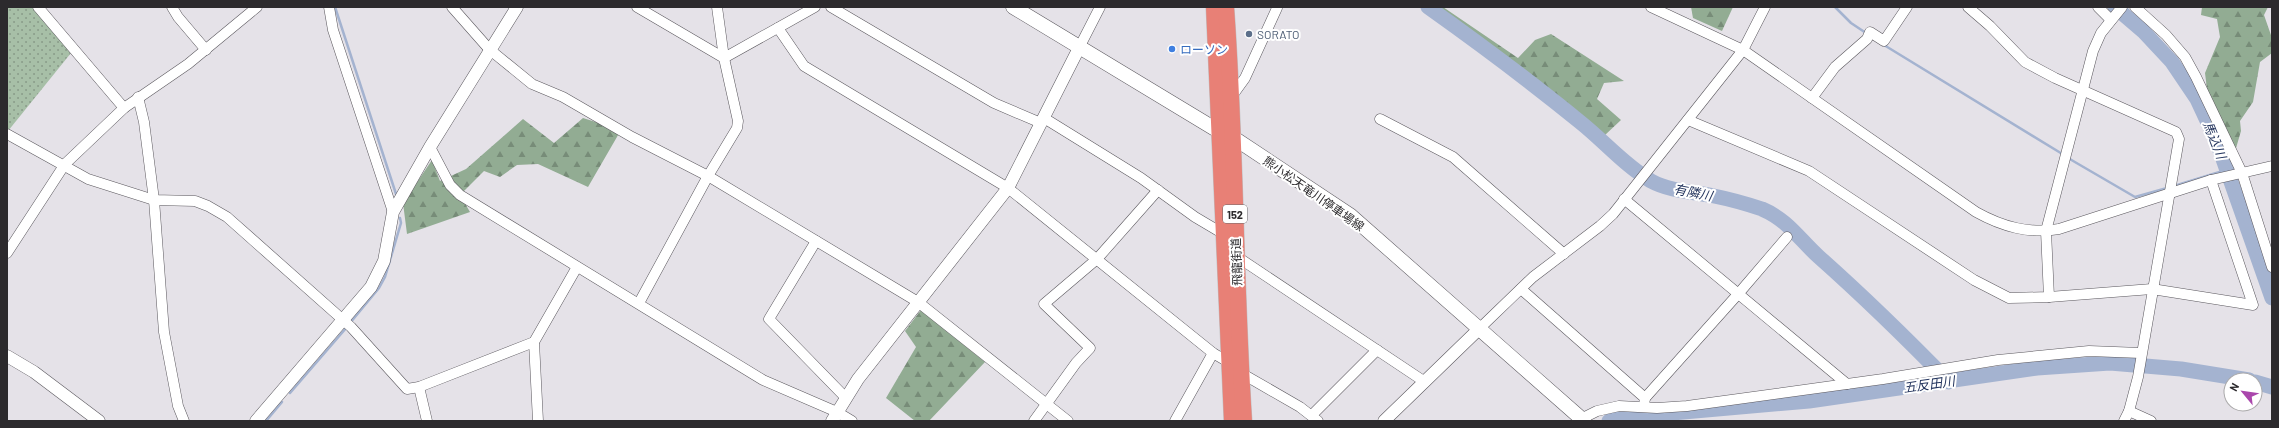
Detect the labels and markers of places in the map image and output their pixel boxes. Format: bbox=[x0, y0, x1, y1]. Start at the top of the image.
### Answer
place label: SORATO bbox=[1257, 27, 1299, 41]
marker: SORATO bbox=[1244, 29, 1254, 39]
place label: ローソン bbox=[1180, 42, 1228, 56]
marker: ローソン bbox=[1167, 44, 1177, 54]

